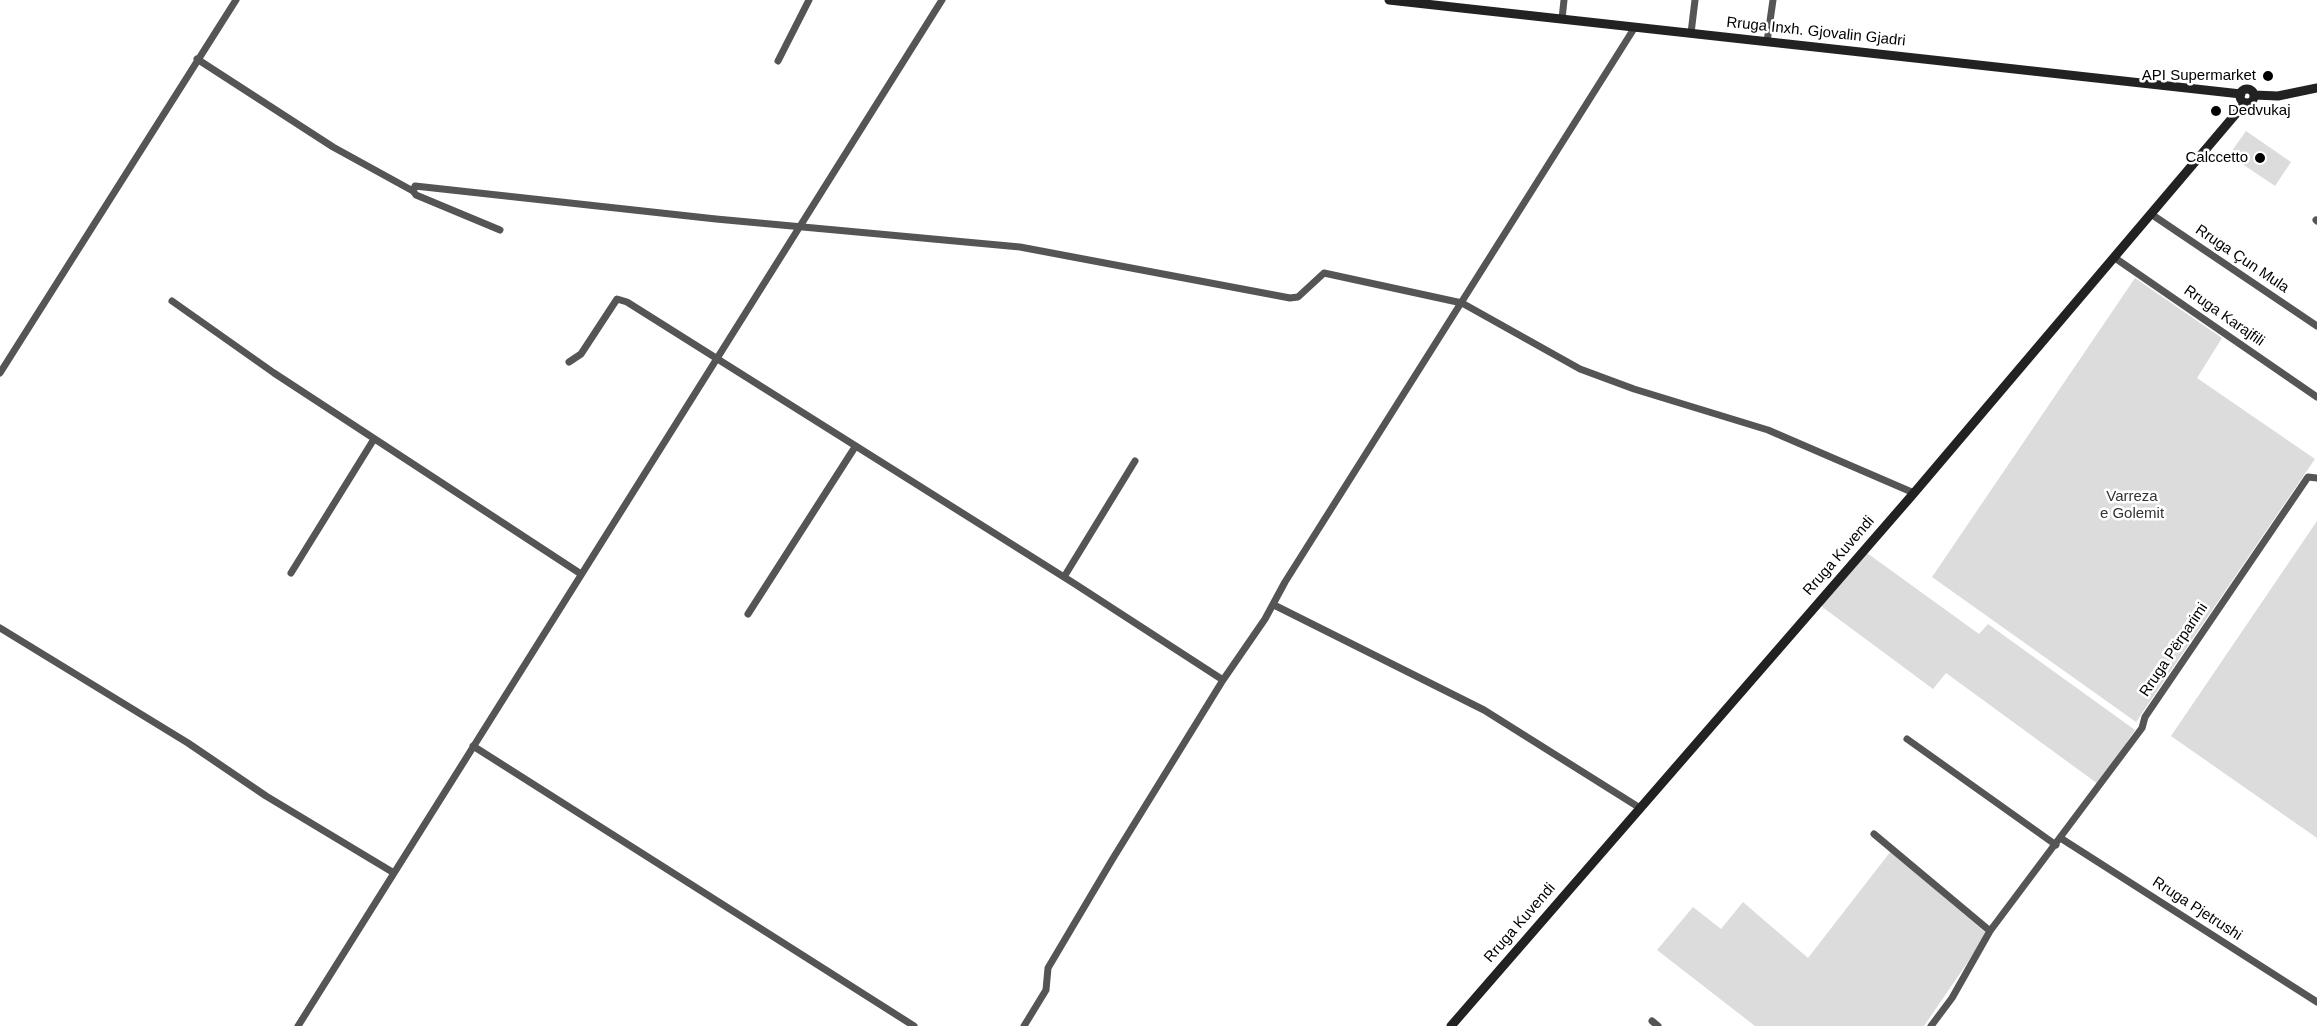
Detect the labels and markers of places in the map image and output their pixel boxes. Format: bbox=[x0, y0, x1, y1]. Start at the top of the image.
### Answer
place label: API Supermarket bbox=[2142, 67, 2256, 85]
marker: API Supermarket bbox=[2261, 69, 2275, 83]
place label: Dedvukaj bbox=[2228, 102, 2291, 120]
marker: Dedvukaj bbox=[2209, 104, 2223, 118]
place label: Calccetto bbox=[2185, 149, 2248, 167]
marker: Calccetto bbox=[2253, 151, 2267, 165]

